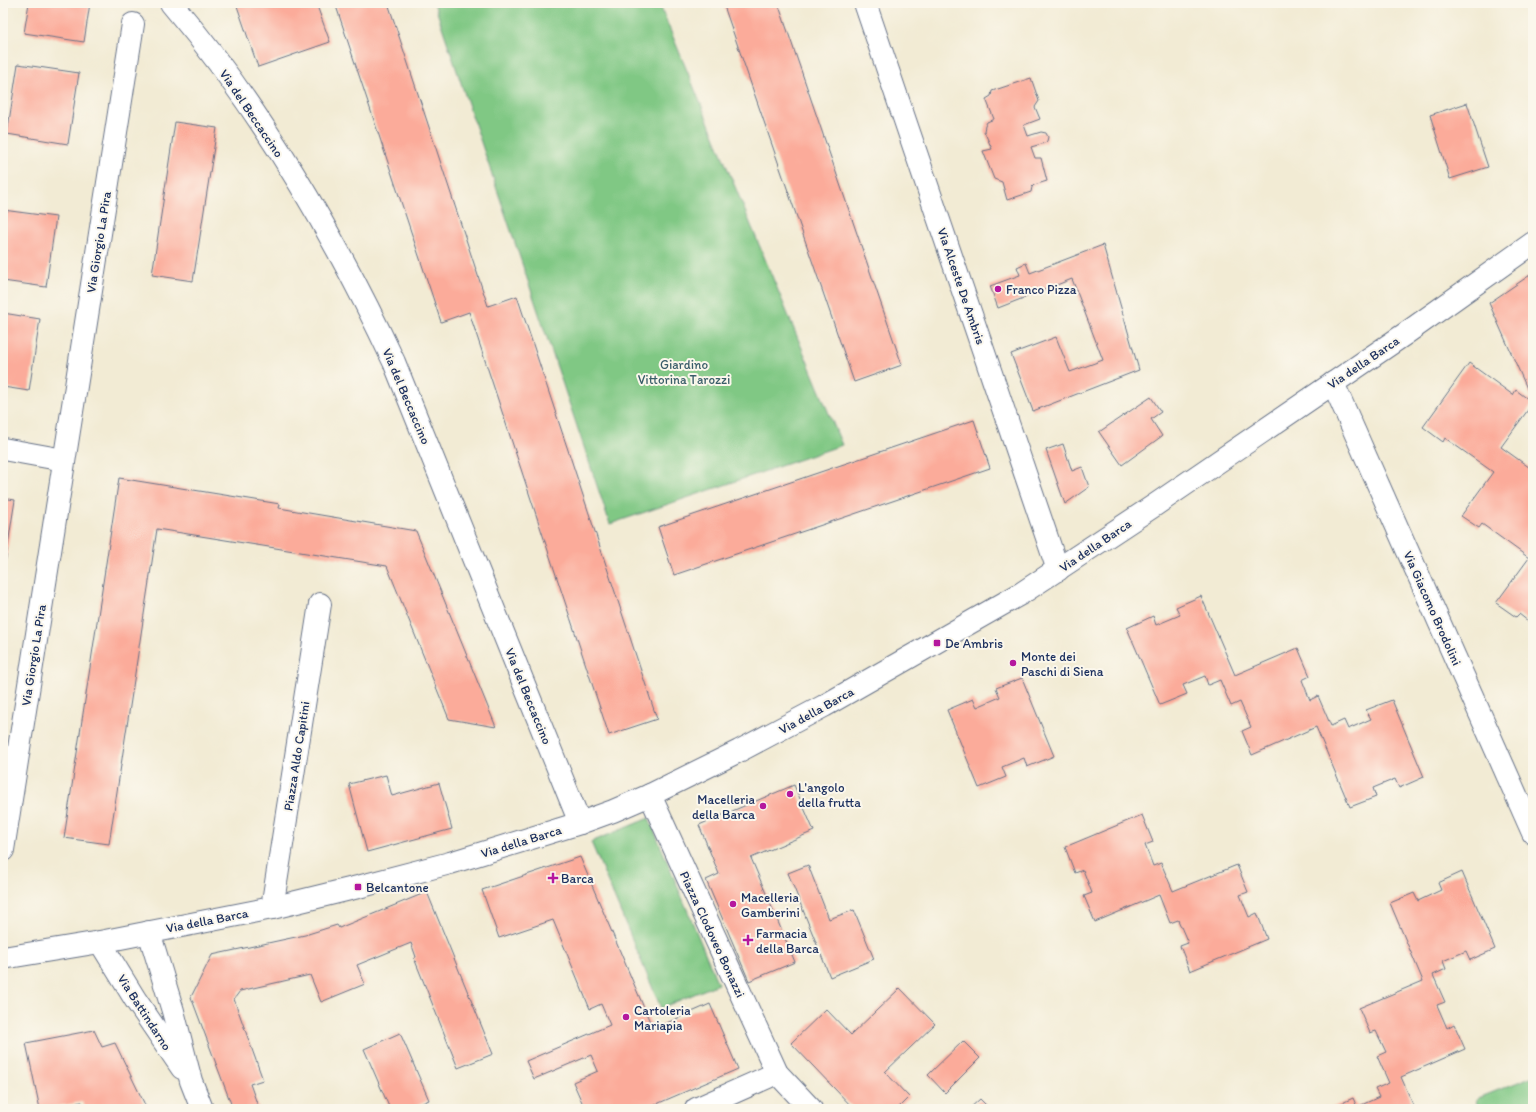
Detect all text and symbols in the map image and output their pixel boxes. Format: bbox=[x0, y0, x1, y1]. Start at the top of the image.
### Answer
street label: Via del Beccaccino bbox=[217, 66, 287, 160]
street label: Via Giorgio La Pira bbox=[83, 190, 114, 294]
street label: Via Alceste De Ambris bbox=[935, 226, 989, 347]
place label: Franco Pizza bbox=[1006, 282, 1077, 297]
marker: Franco Pizza bbox=[993, 284, 1003, 294]
street label: Via della Barca bbox=[1325, 333, 1402, 392]
street label: Via del Beccaccino bbox=[380, 346, 434, 447]
park label: Giardino Vittorina Tarozzi bbox=[638, 357, 730, 387]
street label: Via della Barca bbox=[1057, 516, 1134, 575]
street label: Via Giacomo Brodolini bbox=[1401, 549, 1465, 668]
street label: Via Giorgio La Pira bbox=[18, 603, 49, 707]
place label: De Ambris bbox=[945, 636, 1003, 651]
marker: De Ambris bbox=[932, 638, 942, 648]
street label: Via del Beccaccino bbox=[502, 646, 555, 747]
place label: Monte dei Paschi di Siena bbox=[1021, 649, 1104, 679]
marker: Monte dei Paschi di Siena bbox=[1008, 658, 1018, 668]
street label: Via della Barca bbox=[776, 684, 857, 737]
street label: Piazza Aldo Capitini bbox=[280, 700, 313, 812]
place label: L'angolo della frutta bbox=[798, 780, 861, 810]
marker: L'angolo della frutta bbox=[785, 789, 795, 799]
place label: Macelleria della Barca bbox=[692, 792, 756, 822]
marker: Macelleria della Barca bbox=[758, 801, 768, 811]
street label: Via della Barca bbox=[479, 822, 563, 861]
street label: Piazza Clodoveo Bonazzi bbox=[677, 869, 748, 1000]
place label: Barca bbox=[561, 871, 594, 886]
marker: Barca bbox=[548, 873, 558, 883]
place label: Belcantone bbox=[366, 880, 429, 895]
marker: Belcantone bbox=[353, 882, 363, 892]
place label: Macelleria Gamberini bbox=[741, 890, 800, 920]
marker: Macelleria Gamberini bbox=[728, 899, 738, 909]
street label: Via della Barca bbox=[165, 905, 250, 936]
place label: Farmacia della Barca bbox=[756, 926, 819, 956]
marker: Farmacia della Barca bbox=[743, 935, 753, 945]
street label: Via Battindarno bbox=[114, 971, 175, 1053]
place label: Cartoleria Mariapia bbox=[634, 1003, 691, 1033]
marker: Cartoleria Mariapia bbox=[621, 1012, 631, 1022]

